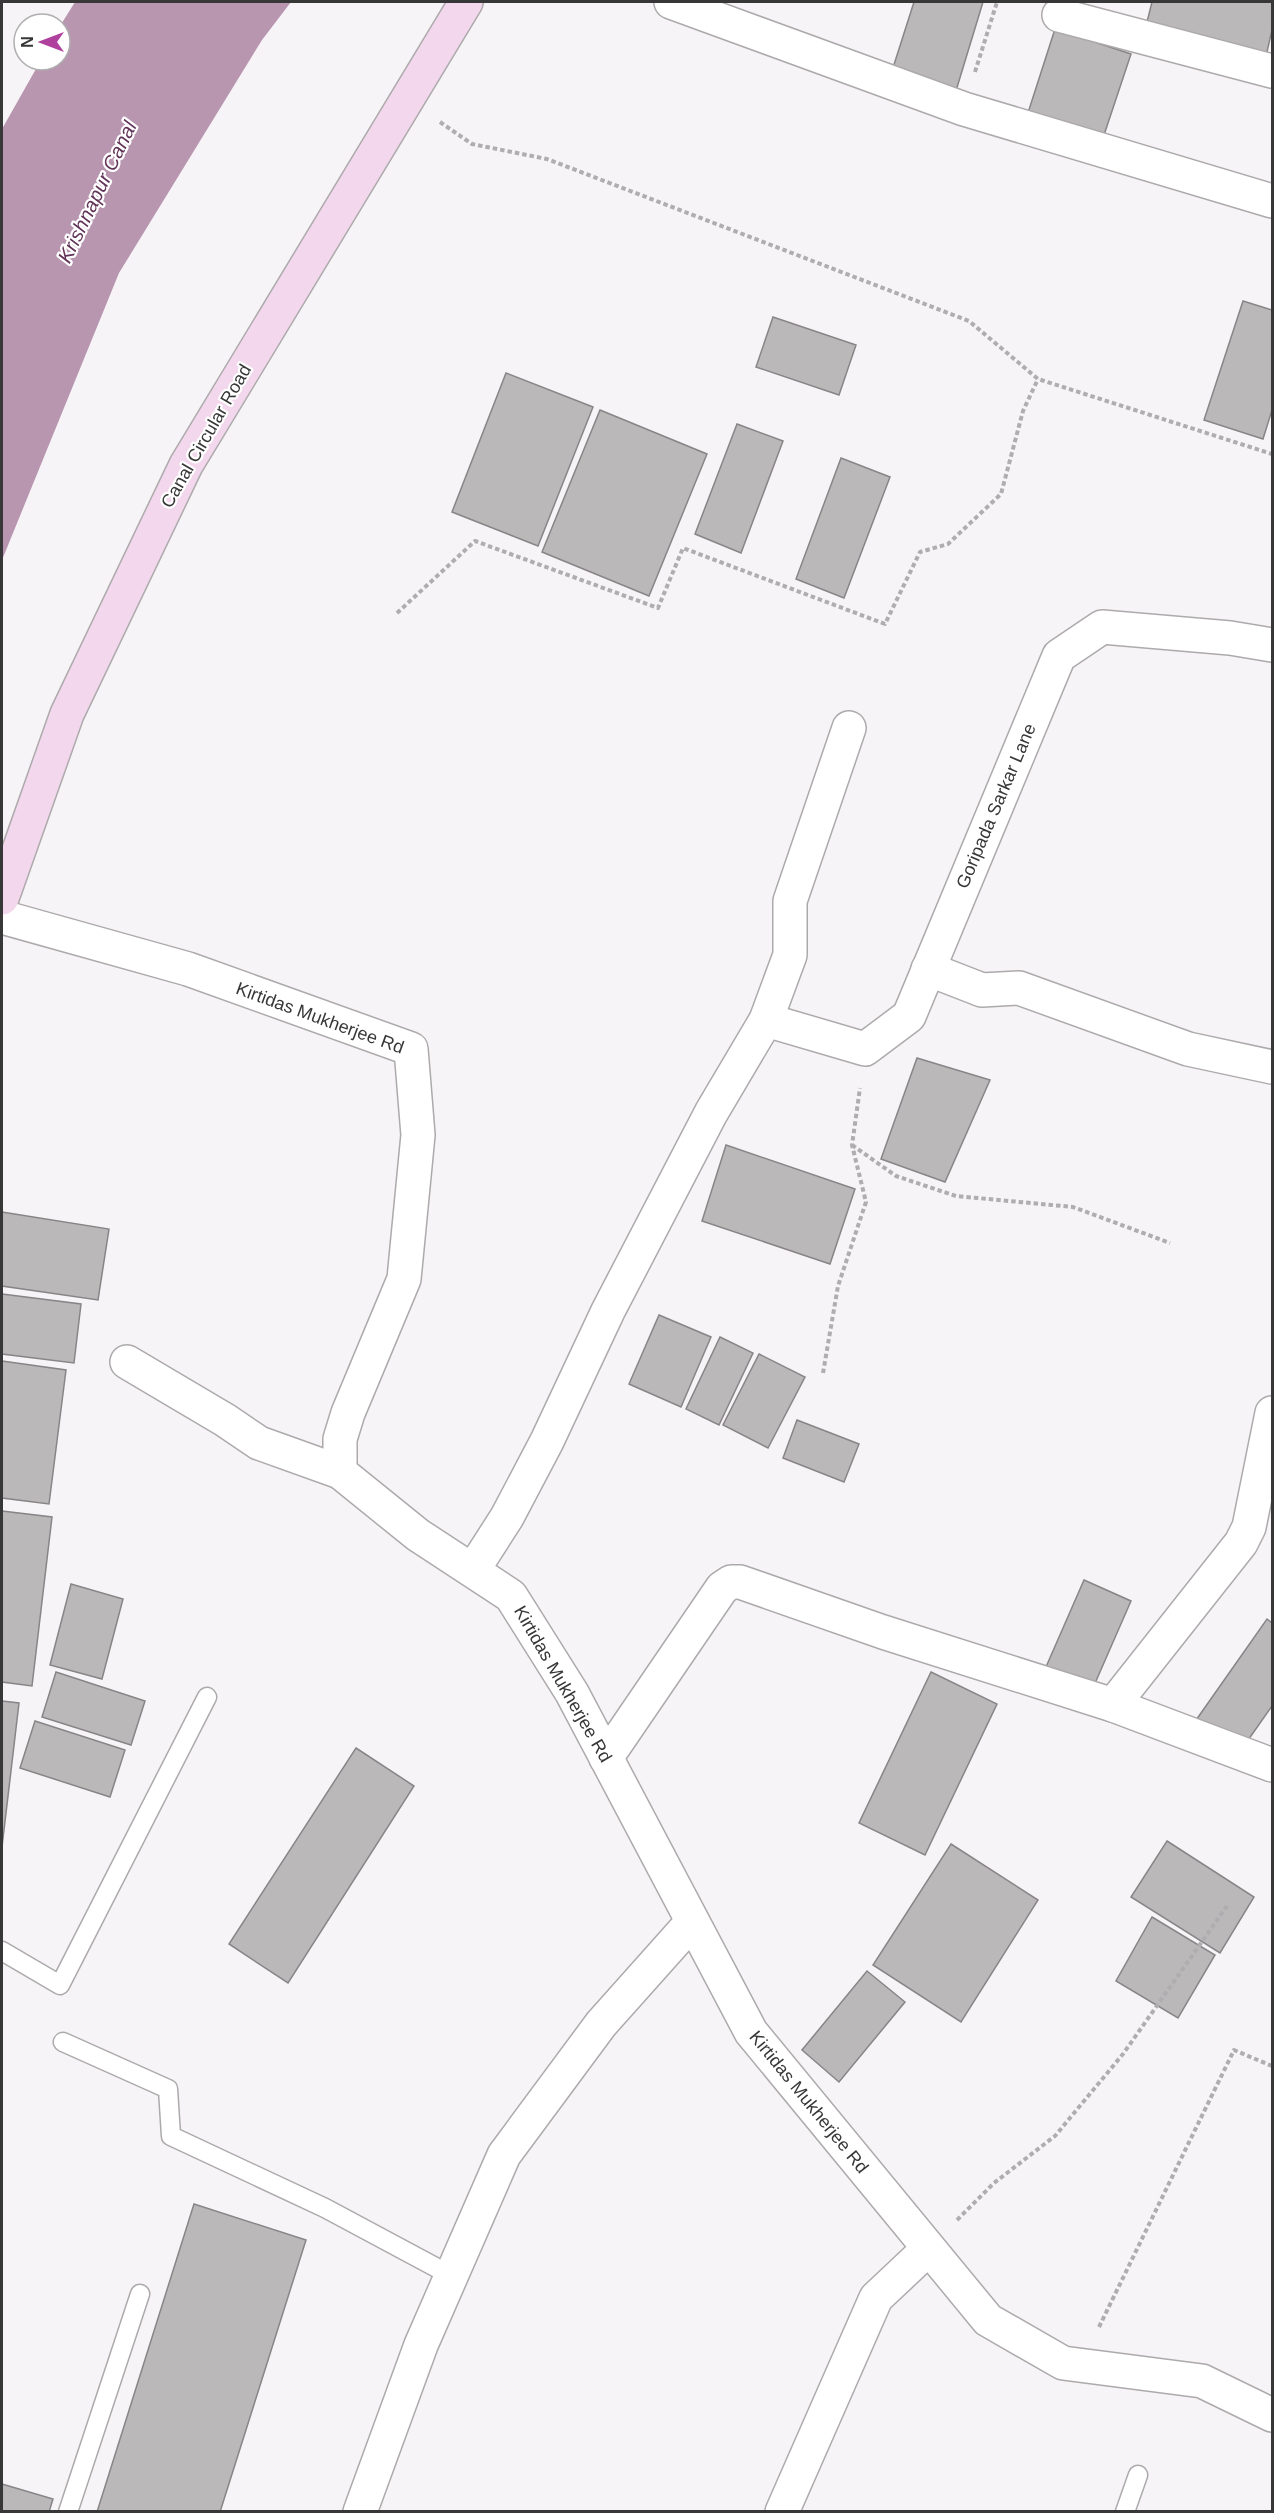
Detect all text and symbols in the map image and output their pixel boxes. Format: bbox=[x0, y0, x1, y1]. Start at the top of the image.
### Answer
north arrow bbox=[12, 12, 72, 72]
text: N bbox=[19, 36, 36, 48]
water label: Krishnapur Canal bbox=[53, 117, 141, 266]
street label: Canal Circular Road bbox=[157, 361, 255, 511]
street label: Goripada Sarkar Lane bbox=[952, 721, 1040, 891]
street label: Kirtidas Mukherjee Rd bbox=[233, 978, 407, 1058]
street label: Kirtidas Mukherjee Rd bbox=[510, 1602, 616, 1766]
street label: Kirtidas Mukherjee Rd bbox=[746, 2027, 872, 2177]

